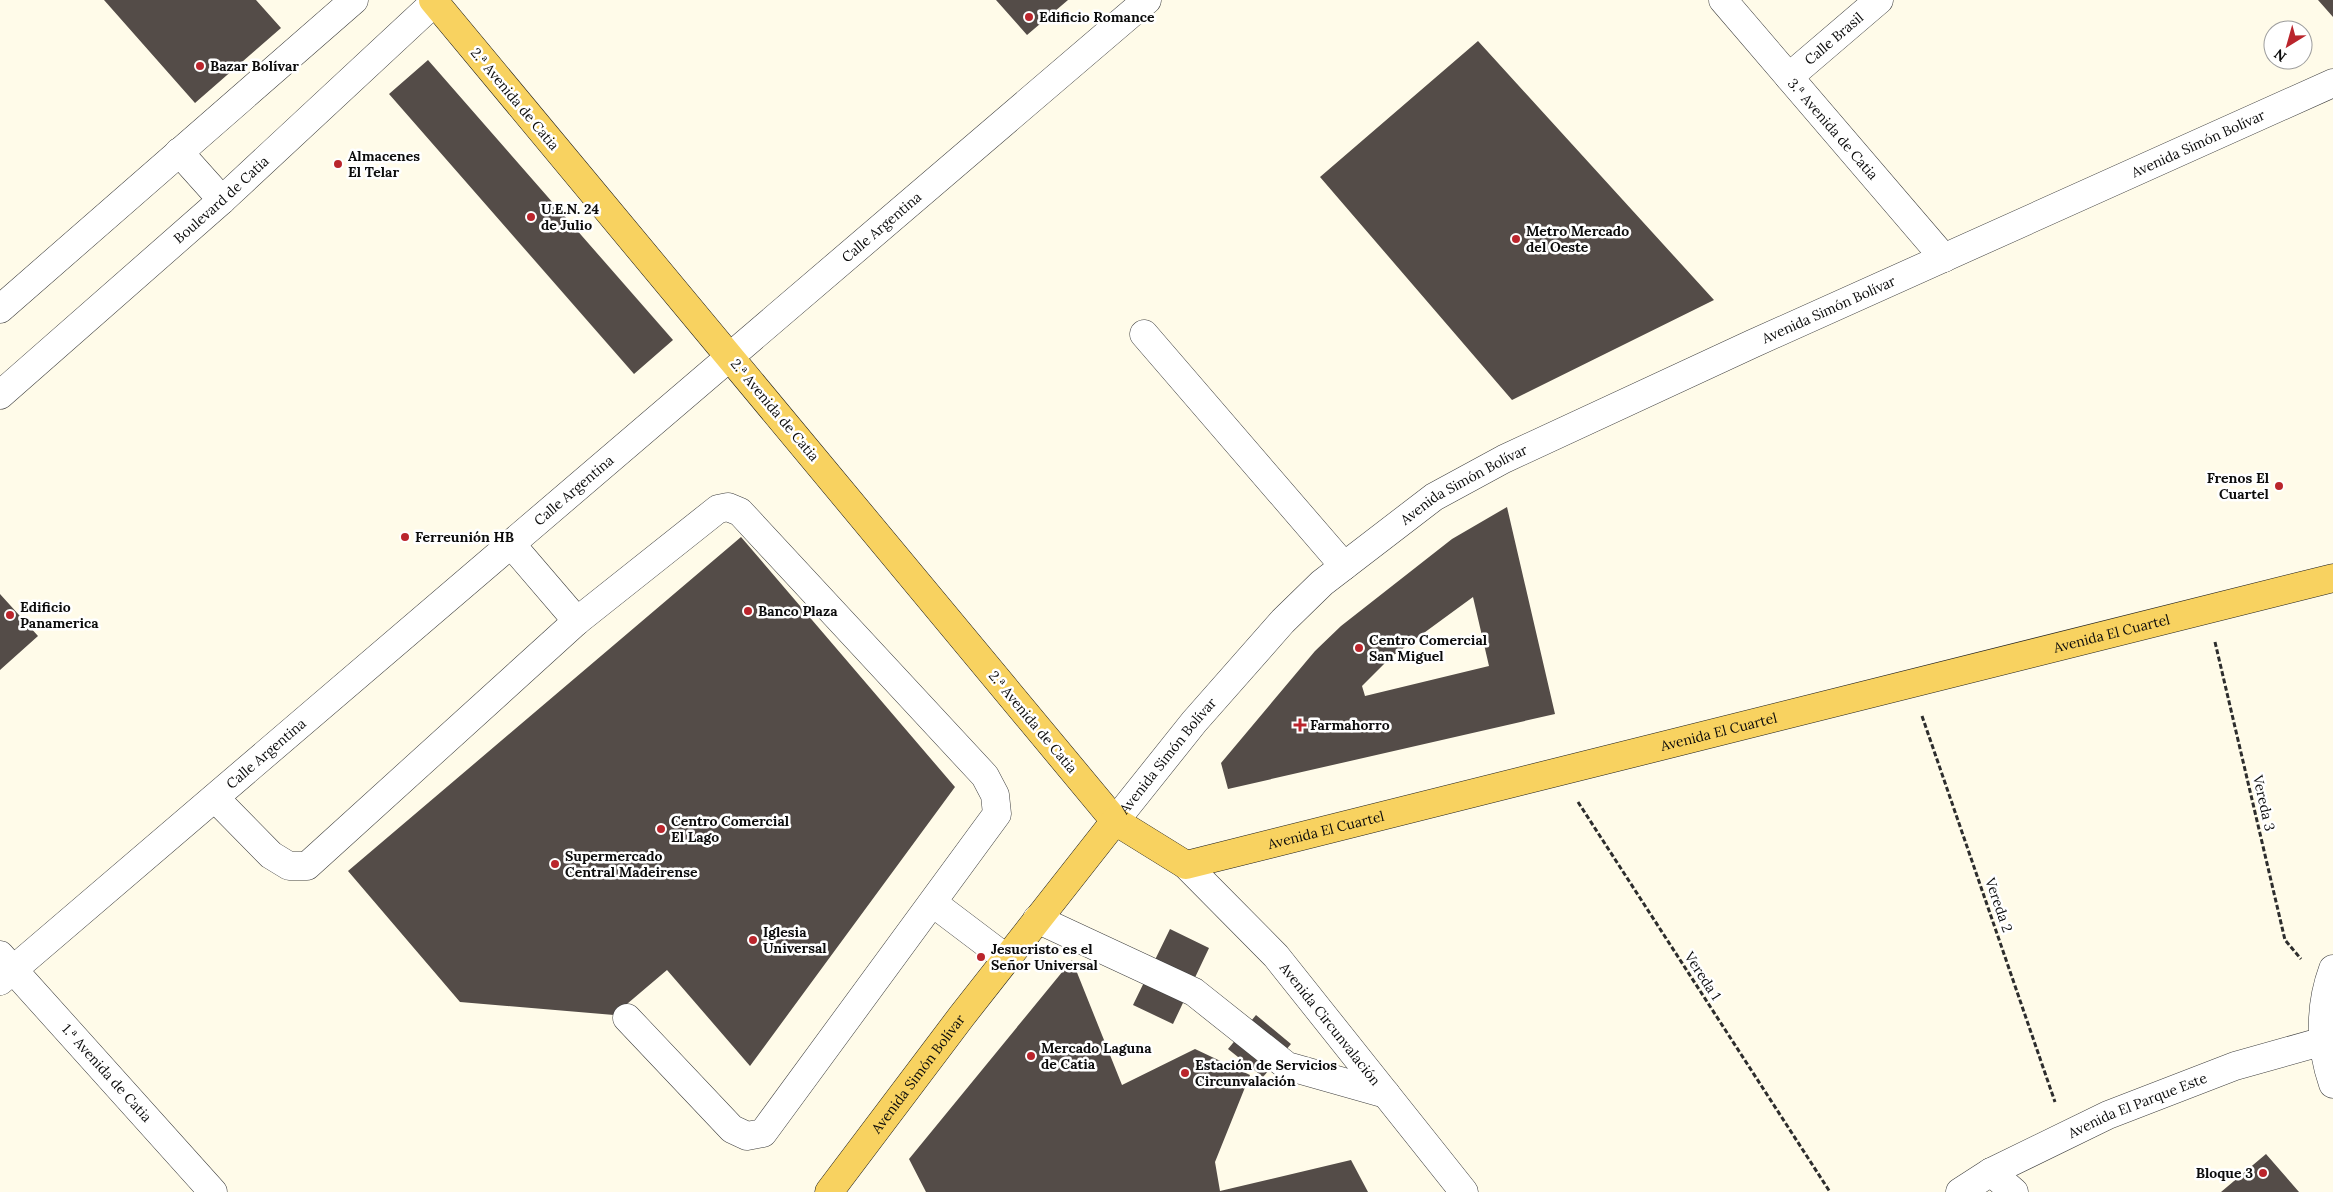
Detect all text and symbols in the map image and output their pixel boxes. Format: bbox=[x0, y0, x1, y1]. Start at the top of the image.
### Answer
place label: Edificio Romance bbox=[1039, 8, 1155, 26]
street label: Calle Brasil bbox=[1801, 8, 1867, 69]
marker: Edificio Romance bbox=[1023, 11, 1035, 23]
north arrow bbox=[2263, 20, 2313, 70]
street label: 2.ª Avenida de Catia bbox=[467, 44, 563, 154]
text: N bbox=[2270, 45, 2290, 66]
place label: Bazar Bolívar bbox=[210, 57, 299, 75]
marker: Bazar Bolívar bbox=[194, 60, 206, 72]
street label: 3.ª Avenida de Catia bbox=[1784, 75, 1882, 183]
street label: Avenida Simón Bolívar bbox=[2128, 106, 2268, 182]
place label: Almacenes El Telar bbox=[348, 147, 420, 181]
street label: Boulevard de Catia bbox=[170, 152, 272, 247]
marker: Almacenes El Telar bbox=[332, 158, 344, 170]
street label: Calle Argentina bbox=[838, 188, 925, 266]
place label: U.E.N. 24 de Julio bbox=[541, 200, 599, 234]
marker: U.E.N. 24 de Julio bbox=[525, 211, 537, 223]
place label: Metro Mercado del Oeste bbox=[1526, 222, 1629, 256]
marker: Metro Mercado del Oeste bbox=[1510, 233, 1522, 245]
street label: Avenida Simón Bolívar bbox=[1758, 272, 1898, 348]
street label: 2.ª Avenida de Catia bbox=[727, 355, 823, 465]
street label: Avenida Simón Bolívar bbox=[1396, 440, 1530, 529]
street label: Calle Argentina bbox=[530, 451, 617, 529]
place label: Frenos El Cuartel bbox=[2207, 469, 2270, 503]
marker: Frenos El Cuartel bbox=[2273, 480, 2285, 492]
place label: Ferreunión HB bbox=[415, 528, 514, 546]
marker: Ferreunión HB bbox=[399, 531, 411, 543]
place label: Edificio Panamerica bbox=[20, 598, 99, 632]
place label: Banco Plaza bbox=[758, 602, 838, 620]
marker: Banco Plaza bbox=[742, 605, 754, 617]
marker: Edificio Panamerica bbox=[4, 609, 16, 621]
street label: Avenida El Cuartel bbox=[2051, 610, 2172, 657]
place label: Centro Comercial San Miguel bbox=[1369, 631, 1488, 665]
marker: Centro Comercial San Miguel bbox=[1353, 642, 1365, 654]
street label: 2.ª Avenida de Catia bbox=[985, 667, 1081, 777]
street label: Avenida Simón Bolívar bbox=[1115, 694, 1220, 818]
street label: Avenida El Cuartel bbox=[1658, 708, 1779, 755]
street label: Calle Argentina bbox=[222, 714, 310, 793]
place label: Farmahorro bbox=[1310, 716, 1390, 734]
marker: Farmahorro bbox=[1294, 719, 1306, 731]
street label: Vereda 3 bbox=[2249, 772, 2279, 833]
street label: Avenida El Cuartel bbox=[1265, 807, 1386, 853]
place label: Centro Comercial El Lago bbox=[671, 812, 790, 846]
marker: Centro Comercial El Lago bbox=[655, 823, 667, 835]
place label: Supermercado Central Madeirense bbox=[565, 847, 698, 881]
marker: Supermercado Central Madeirense bbox=[549, 858, 561, 870]
street label: Vereda 2 bbox=[1981, 874, 2017, 935]
place label: Iglesia Universal bbox=[763, 923, 827, 957]
marker: Iglesia Universal bbox=[747, 934, 759, 946]
place label: Jesucristo es el Señor Universal bbox=[991, 940, 1099, 974]
street label: Vereda 1 bbox=[1680, 948, 1725, 1004]
marker: Jesucristo es el Señor Universal bbox=[975, 951, 987, 963]
street label: Avenida Circunvalación bbox=[1275, 958, 1385, 1089]
street label: Avenida Simón Bolívar bbox=[867, 1011, 969, 1138]
street label: 1.ª Avenida de Catia bbox=[58, 1020, 156, 1126]
place label: Mercado Laguna de Catia bbox=[1041, 1039, 1152, 1073]
marker: Mercado Laguna de Catia bbox=[1025, 1050, 1037, 1062]
place label: Estación de Servicios Circunvalación bbox=[1195, 1056, 1337, 1090]
marker: Estación de Servicios Circunvalación bbox=[1179, 1067, 1191, 1079]
street label: Avenida El Parque Este bbox=[2064, 1069, 2210, 1143]
place label: Bloque 3 bbox=[2196, 1164, 2253, 1182]
marker: Bloque 3 bbox=[2257, 1167, 2269, 1179]

